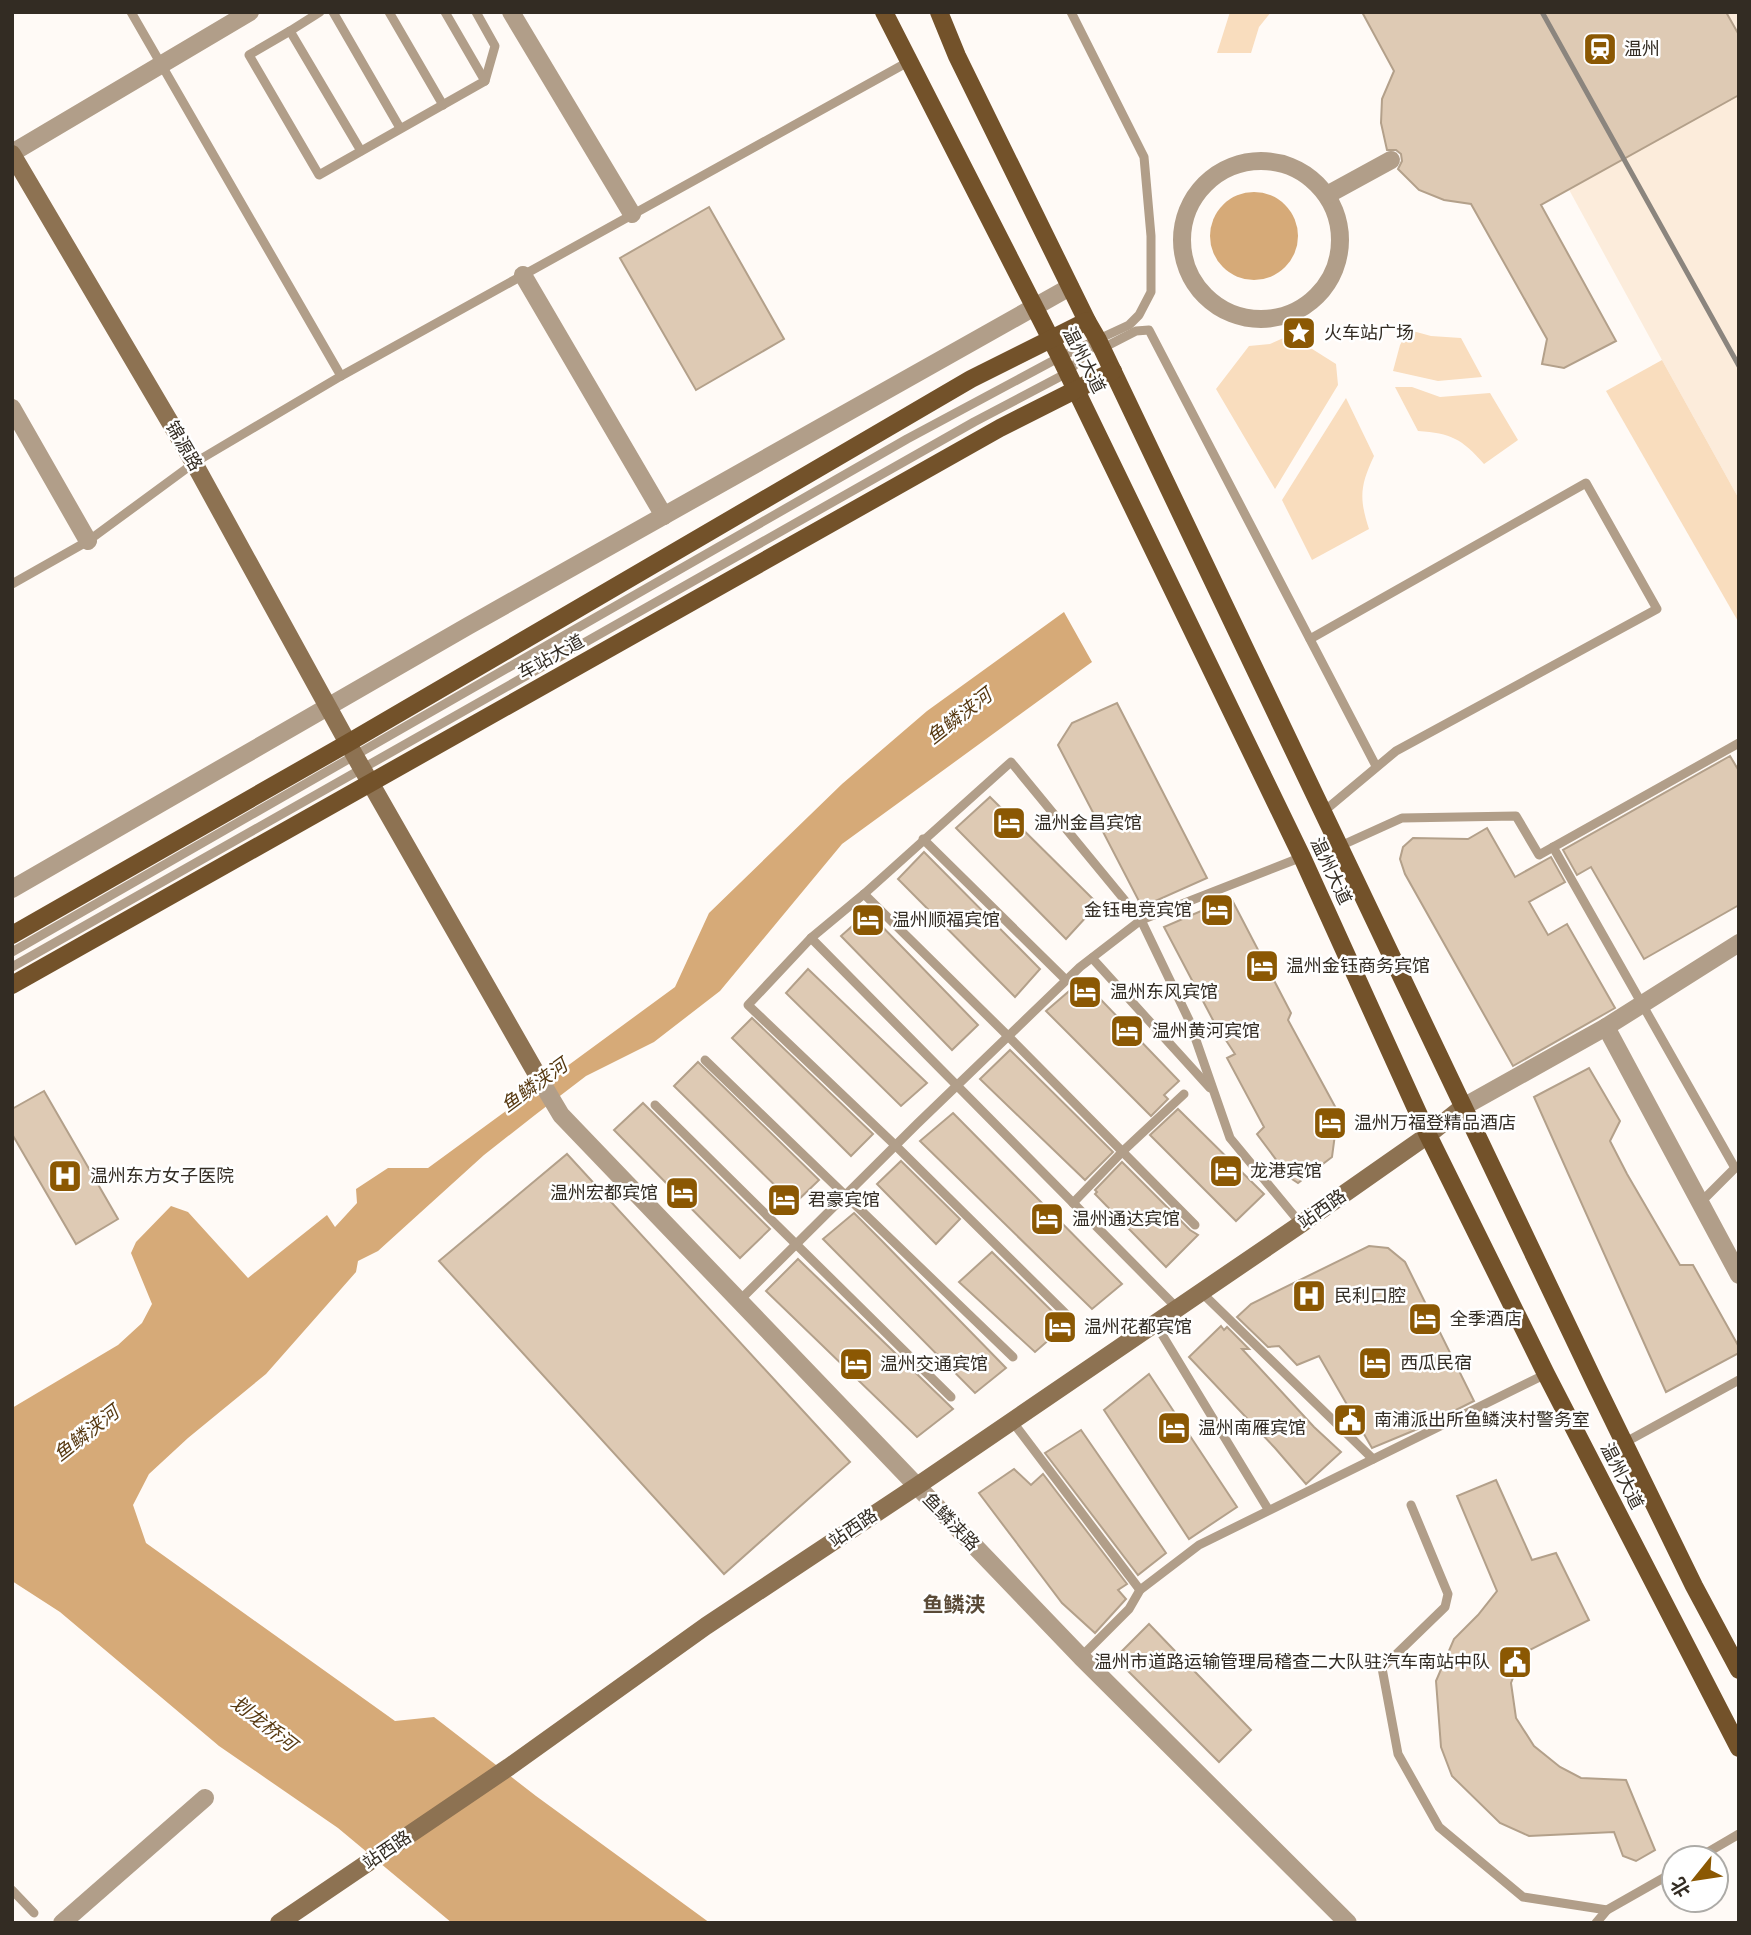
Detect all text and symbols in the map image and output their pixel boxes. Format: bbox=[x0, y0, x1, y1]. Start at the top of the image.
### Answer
station icon: 温州 bbox=[1581, 30, 1619, 68]
place label: 温州 bbox=[1624, 39, 1660, 59]
place icon: 火车站广场 bbox=[1280, 314, 1318, 352]
street label: 温州大道 bbox=[1059, 323, 1109, 397]
place label: 火车站广场 bbox=[1324, 323, 1414, 343]
street label: 锦源路 bbox=[162, 418, 206, 474]
street label: 车站大道 bbox=[515, 631, 587, 683]
water label: 鱼鳞浃河 bbox=[923, 682, 999, 748]
hotel icon: 温州金昌宾馆 bbox=[990, 804, 1028, 842]
place label: 温州金昌宾馆 bbox=[1034, 813, 1142, 833]
street label: 温州大道 bbox=[1307, 834, 1355, 908]
hotel icon: 金钰电竞宾馆 bbox=[1198, 891, 1236, 929]
place label: 金钰电竞宾馆 bbox=[1084, 900, 1192, 920]
hotel icon: 温州顺福宾馆 bbox=[849, 901, 887, 939]
place label: 温州顺福宾馆 bbox=[892, 910, 1000, 930]
hotel icon: 温州金钰商务宾馆 bbox=[1243, 947, 1281, 985]
place label: 温州金钰商务宾馆 bbox=[1286, 956, 1430, 976]
hotel icon: 温州东风宾馆 bbox=[1066, 973, 1104, 1011]
place label: 温州东风宾馆 bbox=[1110, 982, 1218, 1002]
hotel icon: 温州黄河宾馆 bbox=[1108, 1012, 1146, 1050]
place label: 温州黄河宾馆 bbox=[1152, 1021, 1260, 1041]
water label: 鱼鳞浃河 bbox=[497, 1052, 574, 1116]
hotel icon: 温州万福登精品酒店 bbox=[1311, 1104, 1349, 1142]
place label: 温州万福登精品酒店 bbox=[1354, 1113, 1516, 1133]
hotel icon: 龙港宾馆 bbox=[1207, 1152, 1245, 1190]
hospital icon: 温州东方女子医院 bbox=[46, 1157, 84, 1195]
place label: 龙港宾馆 bbox=[1250, 1161, 1322, 1181]
place label: 温州东方女子医院 bbox=[90, 1166, 234, 1186]
hotel icon: 温州宏都宾馆 bbox=[663, 1174, 701, 1212]
hotel icon: 君豪宾馆 bbox=[765, 1181, 803, 1219]
place label: 温州宏都宾馆 bbox=[550, 1183, 658, 1203]
street label: 站西路 bbox=[1294, 1185, 1350, 1233]
place label: 君豪宾馆 bbox=[808, 1190, 880, 1210]
hotel icon: 温州通达宾馆 bbox=[1028, 1200, 1066, 1238]
place label: 温州通达宾馆 bbox=[1072, 1209, 1180, 1229]
hospital icon: 民利口腔 bbox=[1290, 1277, 1328, 1315]
place label: 民利口腔 bbox=[1334, 1286, 1406, 1306]
hotel icon: 全季酒店 bbox=[1406, 1300, 1444, 1338]
hotel icon: 温州花都宾馆 bbox=[1041, 1308, 1079, 1346]
place label: 全季酒店 bbox=[1450, 1309, 1522, 1329]
place label: 温州花都宾馆 bbox=[1084, 1317, 1192, 1337]
hotel icon: 西瓜民宿 bbox=[1356, 1344, 1394, 1382]
hotel icon: 温州交通宾馆 bbox=[837, 1345, 875, 1383]
place label: 西瓜民宿 bbox=[1400, 1353, 1472, 1373]
place label: 温州交通宾馆 bbox=[880, 1354, 988, 1374]
water label: 鱼鳞浃河 bbox=[50, 1399, 126, 1465]
public building icon: 南浦派出所鱼鳞浃村警务室 bbox=[1331, 1401, 1369, 1439]
hotel icon: 温州南雁宾馆 bbox=[1155, 1409, 1193, 1447]
place label: 南浦派出所鱼鳞浃村警务室 bbox=[1374, 1410, 1590, 1430]
place label: 温州南雁宾馆 bbox=[1198, 1418, 1306, 1438]
street label: 温州大道 bbox=[1597, 1439, 1647, 1513]
street label: 鱼鳞浃路 bbox=[919, 1489, 983, 1555]
street label: 站西路 bbox=[825, 1505, 881, 1551]
district label: 鱼鳞浃 bbox=[923, 1593, 986, 1617]
public building icon: 温州市道路运输管理局稽查二大队驻汽车南站中队 bbox=[1496, 1643, 1534, 1681]
place label: 温州市道路运输管理局稽查二大队驻汽车南站中队 bbox=[1094, 1652, 1490, 1672]
water label: 划龙桥河 bbox=[227, 1692, 303, 1758]
street label: 站西路 bbox=[359, 1827, 415, 1873]
north arrow bbox=[1660, 1844, 1730, 1914]
text: 北 bbox=[1667, 1874, 1695, 1901]

